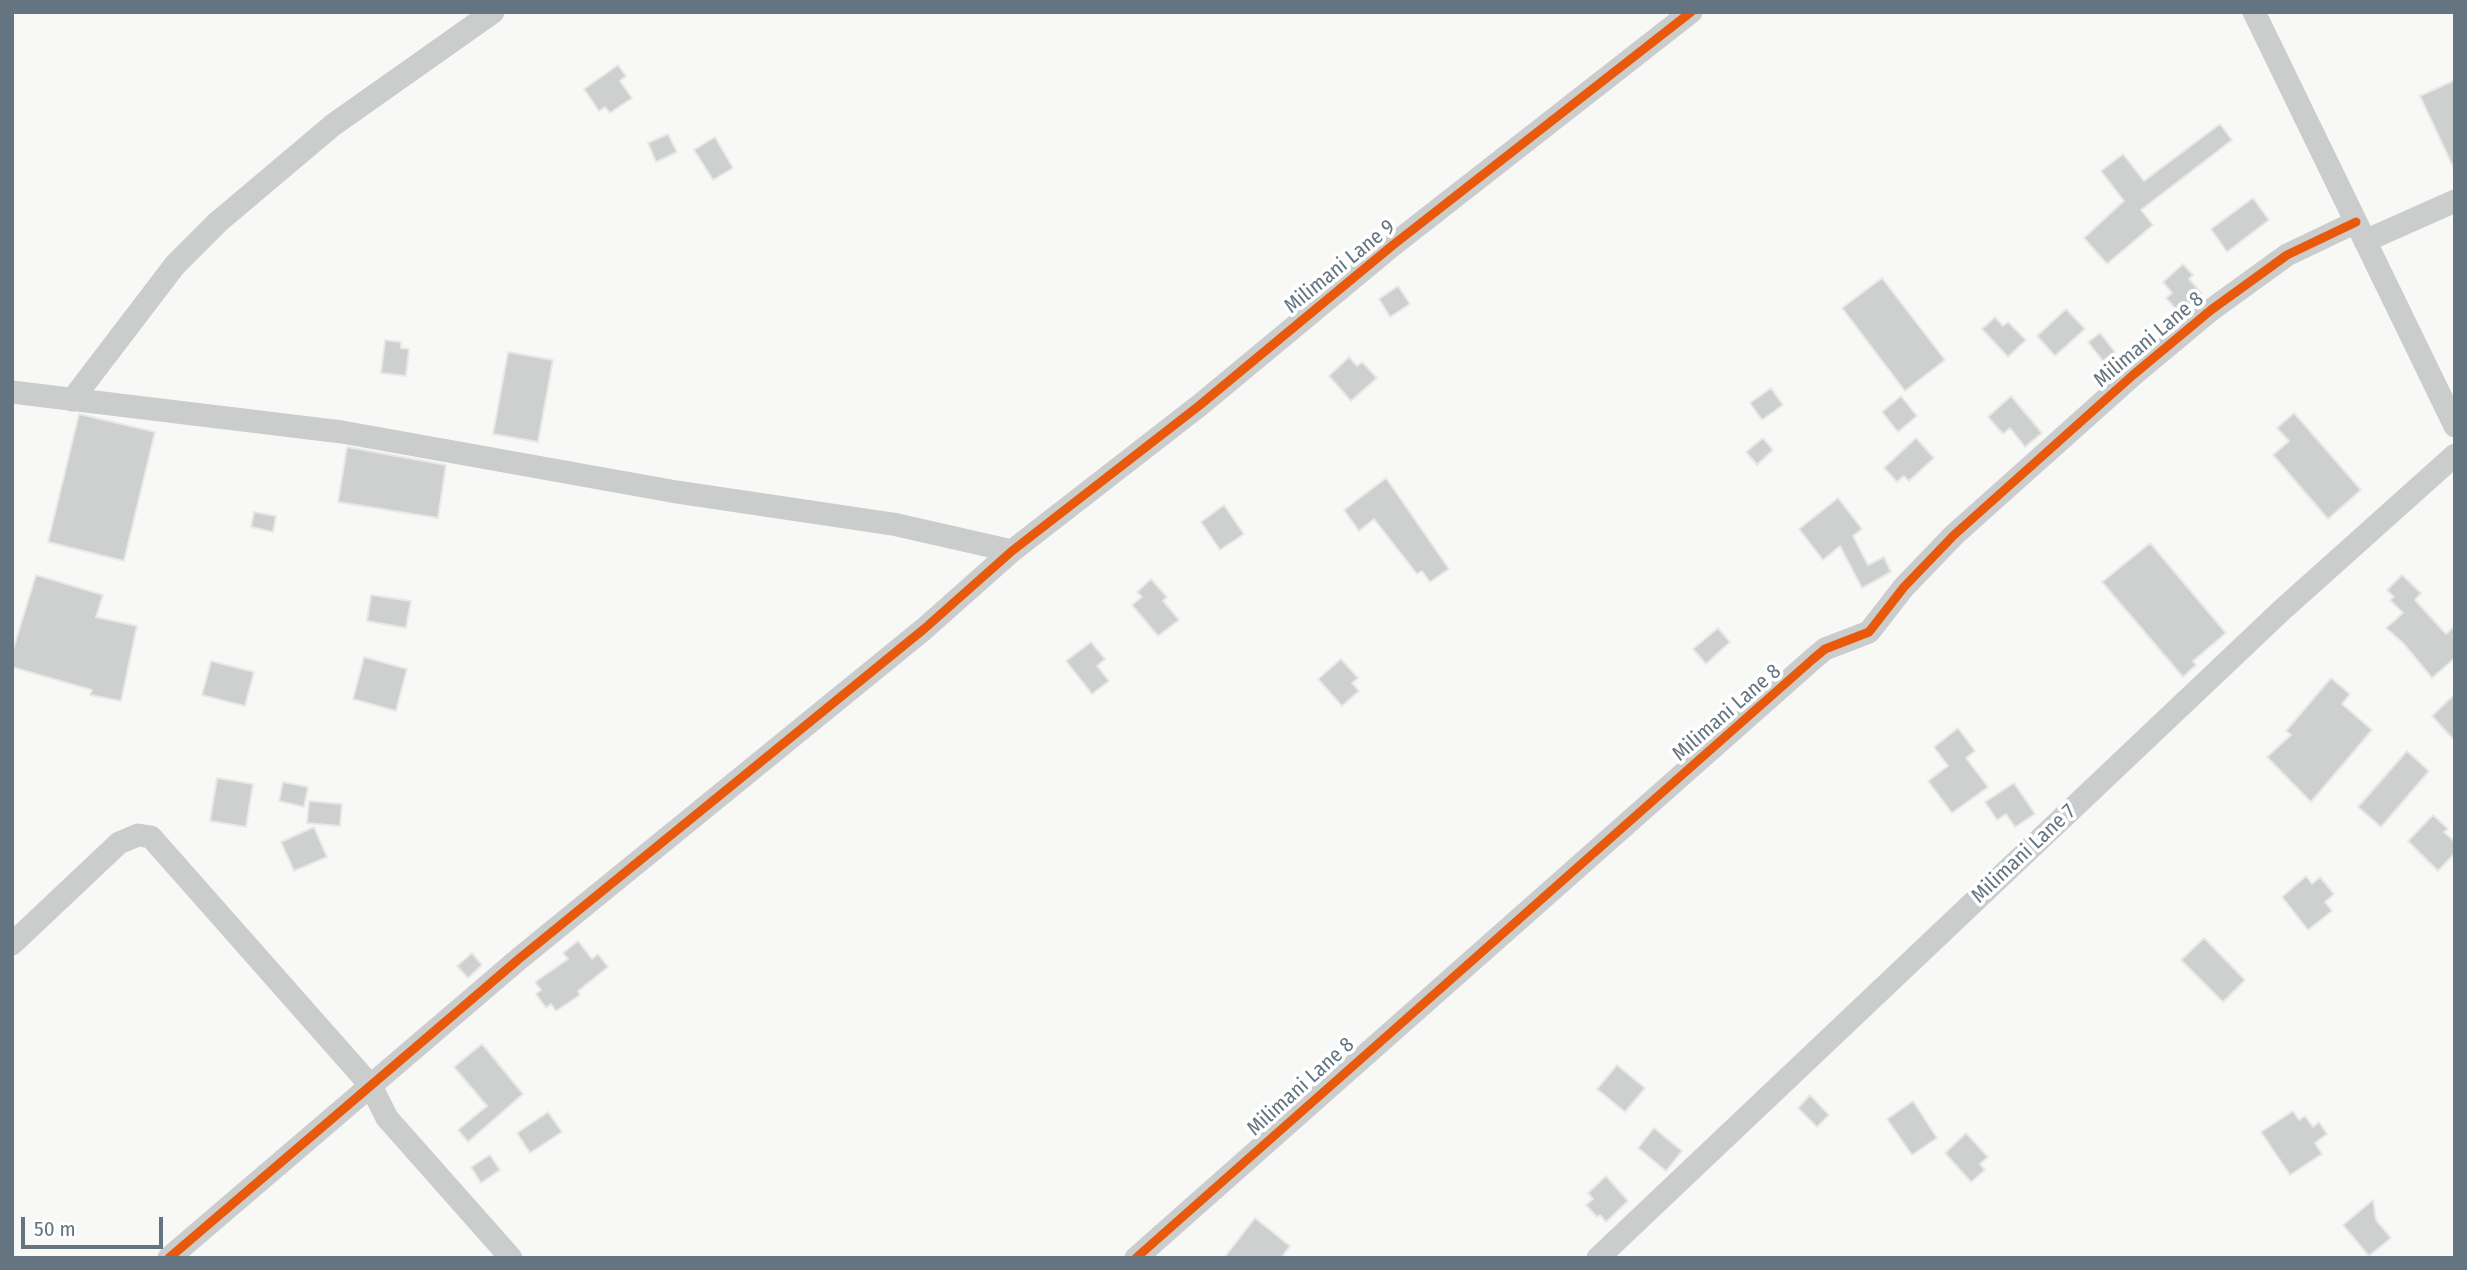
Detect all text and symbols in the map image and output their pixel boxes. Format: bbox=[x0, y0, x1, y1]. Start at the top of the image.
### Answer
street label: Milimani Lane 9 bbox=[1280, 215, 1400, 319]
street label: Milimani Lane 8 bbox=[2089, 287, 2209, 393]
street label: Milimani Lane 8 bbox=[1668, 659, 1786, 767]
street label: Milimani Lane 7 bbox=[1967, 799, 2081, 909]
street label: Milimani Lane 8 bbox=[1242, 1032, 1360, 1142]
scale bar bbox=[24, 1204, 166, 1248]
text: 50 m bbox=[34, 1216, 76, 1242]

